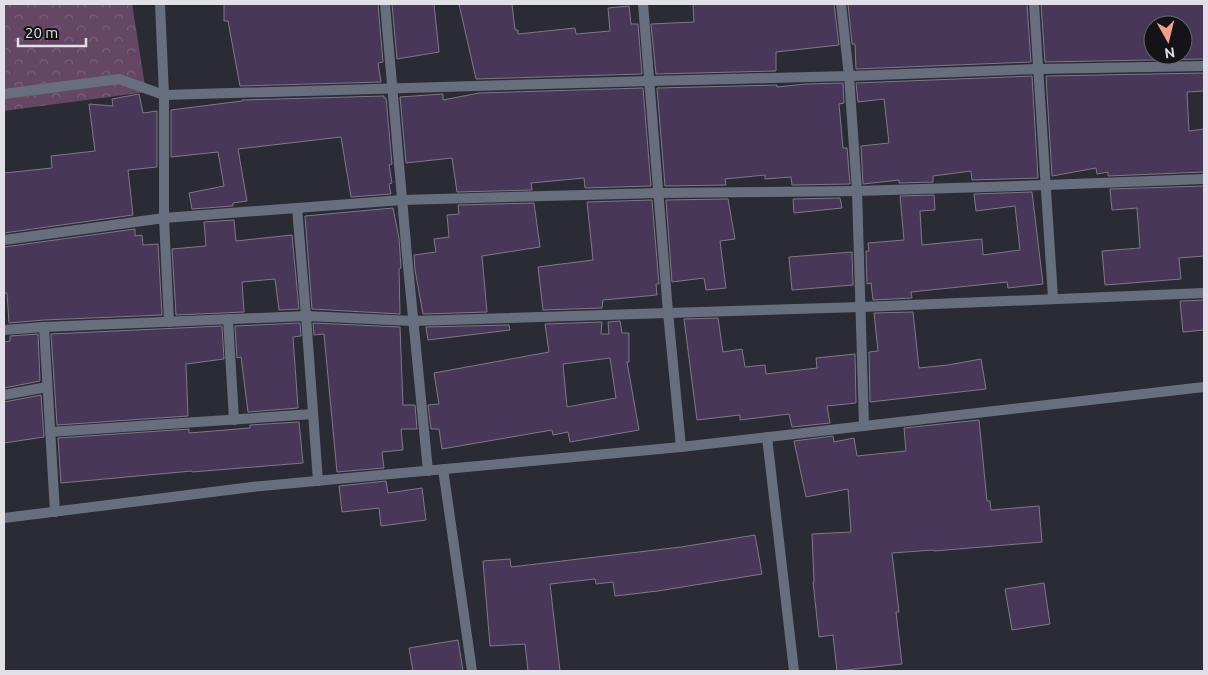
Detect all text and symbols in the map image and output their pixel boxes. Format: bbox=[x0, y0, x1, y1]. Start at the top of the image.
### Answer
scale bar bbox=[18, 15, 85, 47]
north arrow bbox=[1143, 15, 1193, 65]
text: 20 m bbox=[25, 24, 58, 41]
text: N bbox=[1164, 44, 1176, 62]

